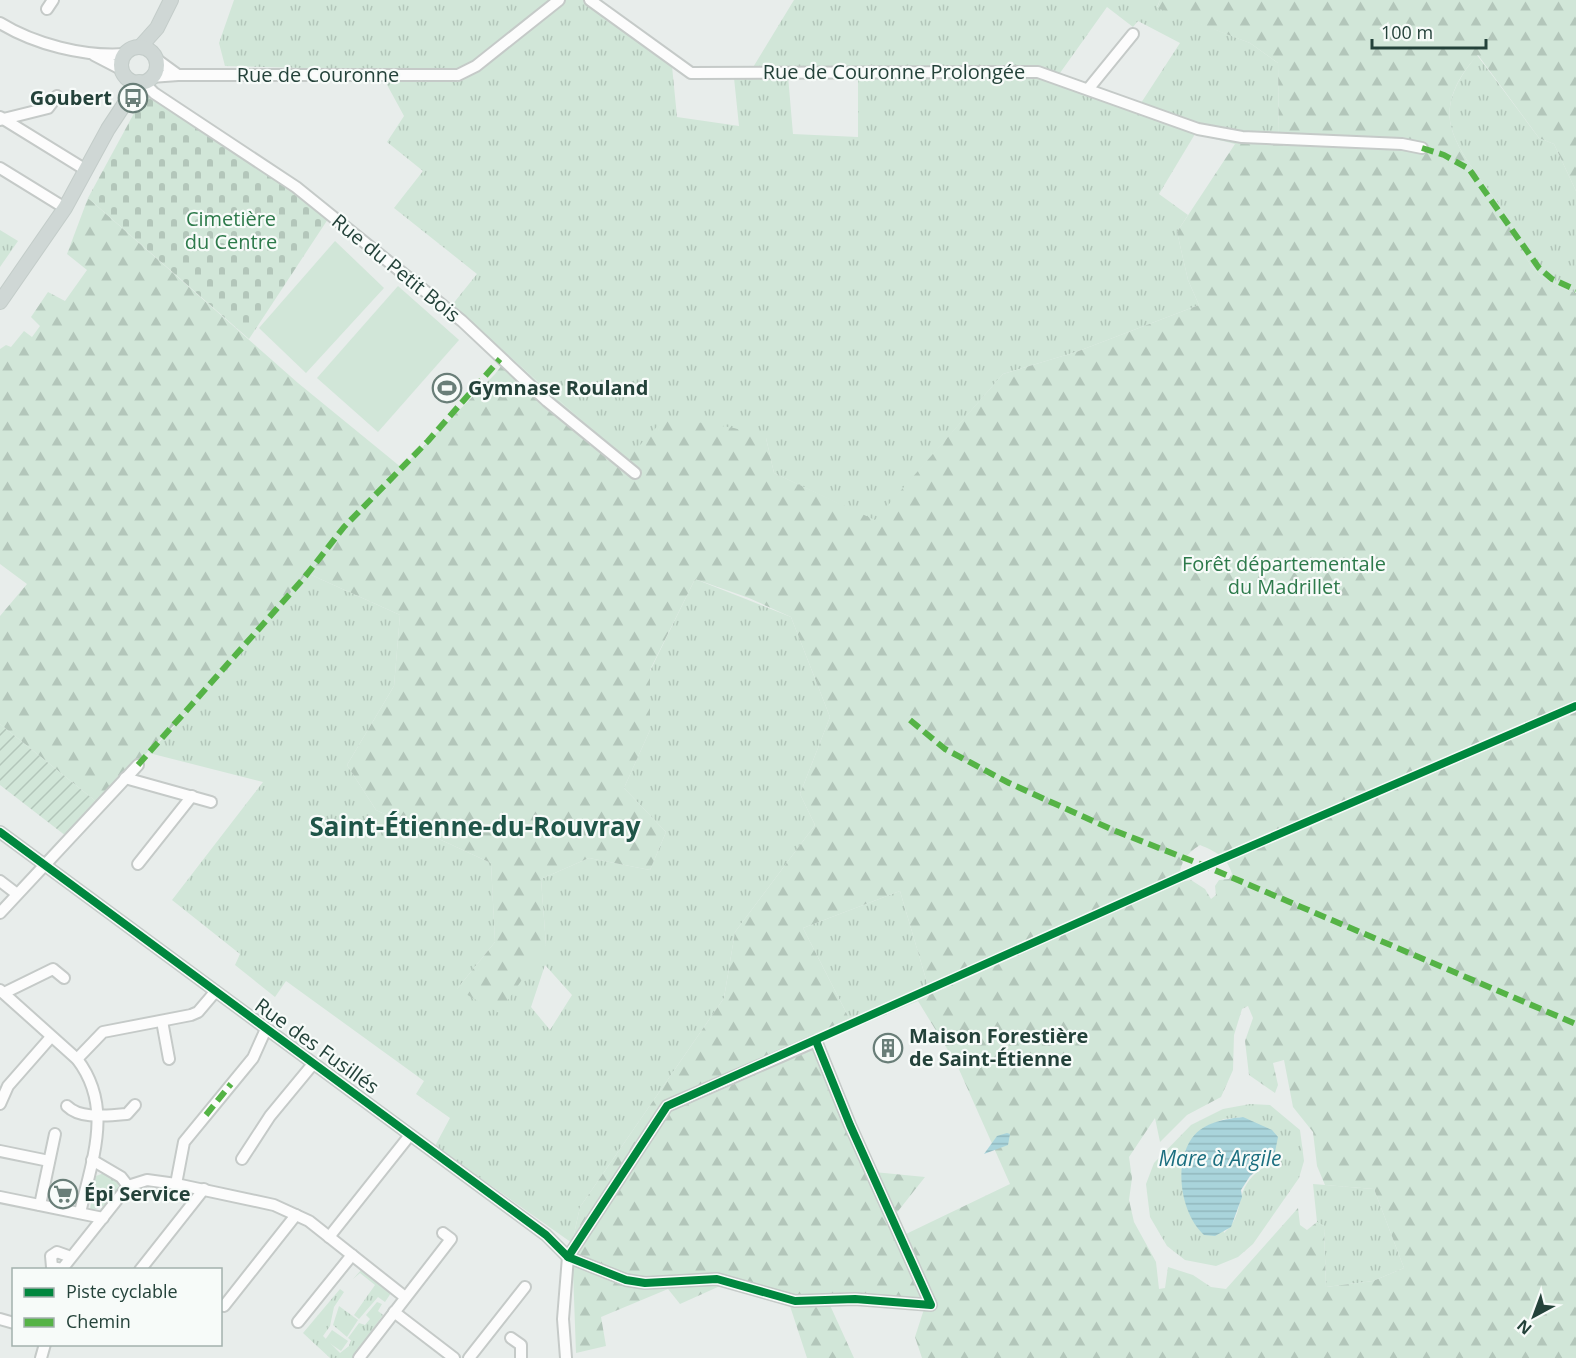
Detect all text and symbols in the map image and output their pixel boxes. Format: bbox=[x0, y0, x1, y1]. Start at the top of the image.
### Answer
scale bar bbox=[1372, 12, 1486, 50]
text: 100 m bbox=[1381, 20, 1433, 44]
street label: Rue de Couronne Prolongée bbox=[763, 58, 1025, 85]
street label: Rue de Couronne bbox=[237, 61, 399, 88]
bus stop icon: Goubert bbox=[117, 82, 149, 114]
place label: Goubert bbox=[30, 84, 112, 111]
park label: Cimetière du Centre bbox=[185, 205, 277, 255]
street label: Rue du Petit Bois bbox=[326, 207, 466, 328]
sports icon: Gymnase Rouland bbox=[431, 372, 463, 404]
place label: Gymnase Rouland bbox=[468, 374, 648, 401]
park label: Forêt départementale du Madrillet bbox=[1182, 550, 1386, 600]
district label: Saint-Étienne-du-Rouvray bbox=[309, 808, 641, 844]
street label: Rue des Fusillés bbox=[250, 991, 385, 1100]
place label: Maison Forestière de Saint-Étienne bbox=[909, 1022, 1088, 1072]
building icon: Maison Forestière de Saint-Étienne bbox=[872, 1032, 904, 1064]
water label: Mare à Argile bbox=[1158, 1144, 1282, 1172]
supermarket icon: Épi Service bbox=[47, 1178, 79, 1210]
place label: Épi Service bbox=[84, 1180, 191, 1207]
legend bbox=[12, 1268, 222, 1346]
text: Piste cyclable bbox=[66, 1279, 178, 1303]
north arrow bbox=[1504, 1286, 1564, 1346]
text: Chemin bbox=[66, 1309, 131, 1333]
text: N bbox=[1512, 1315, 1536, 1340]

